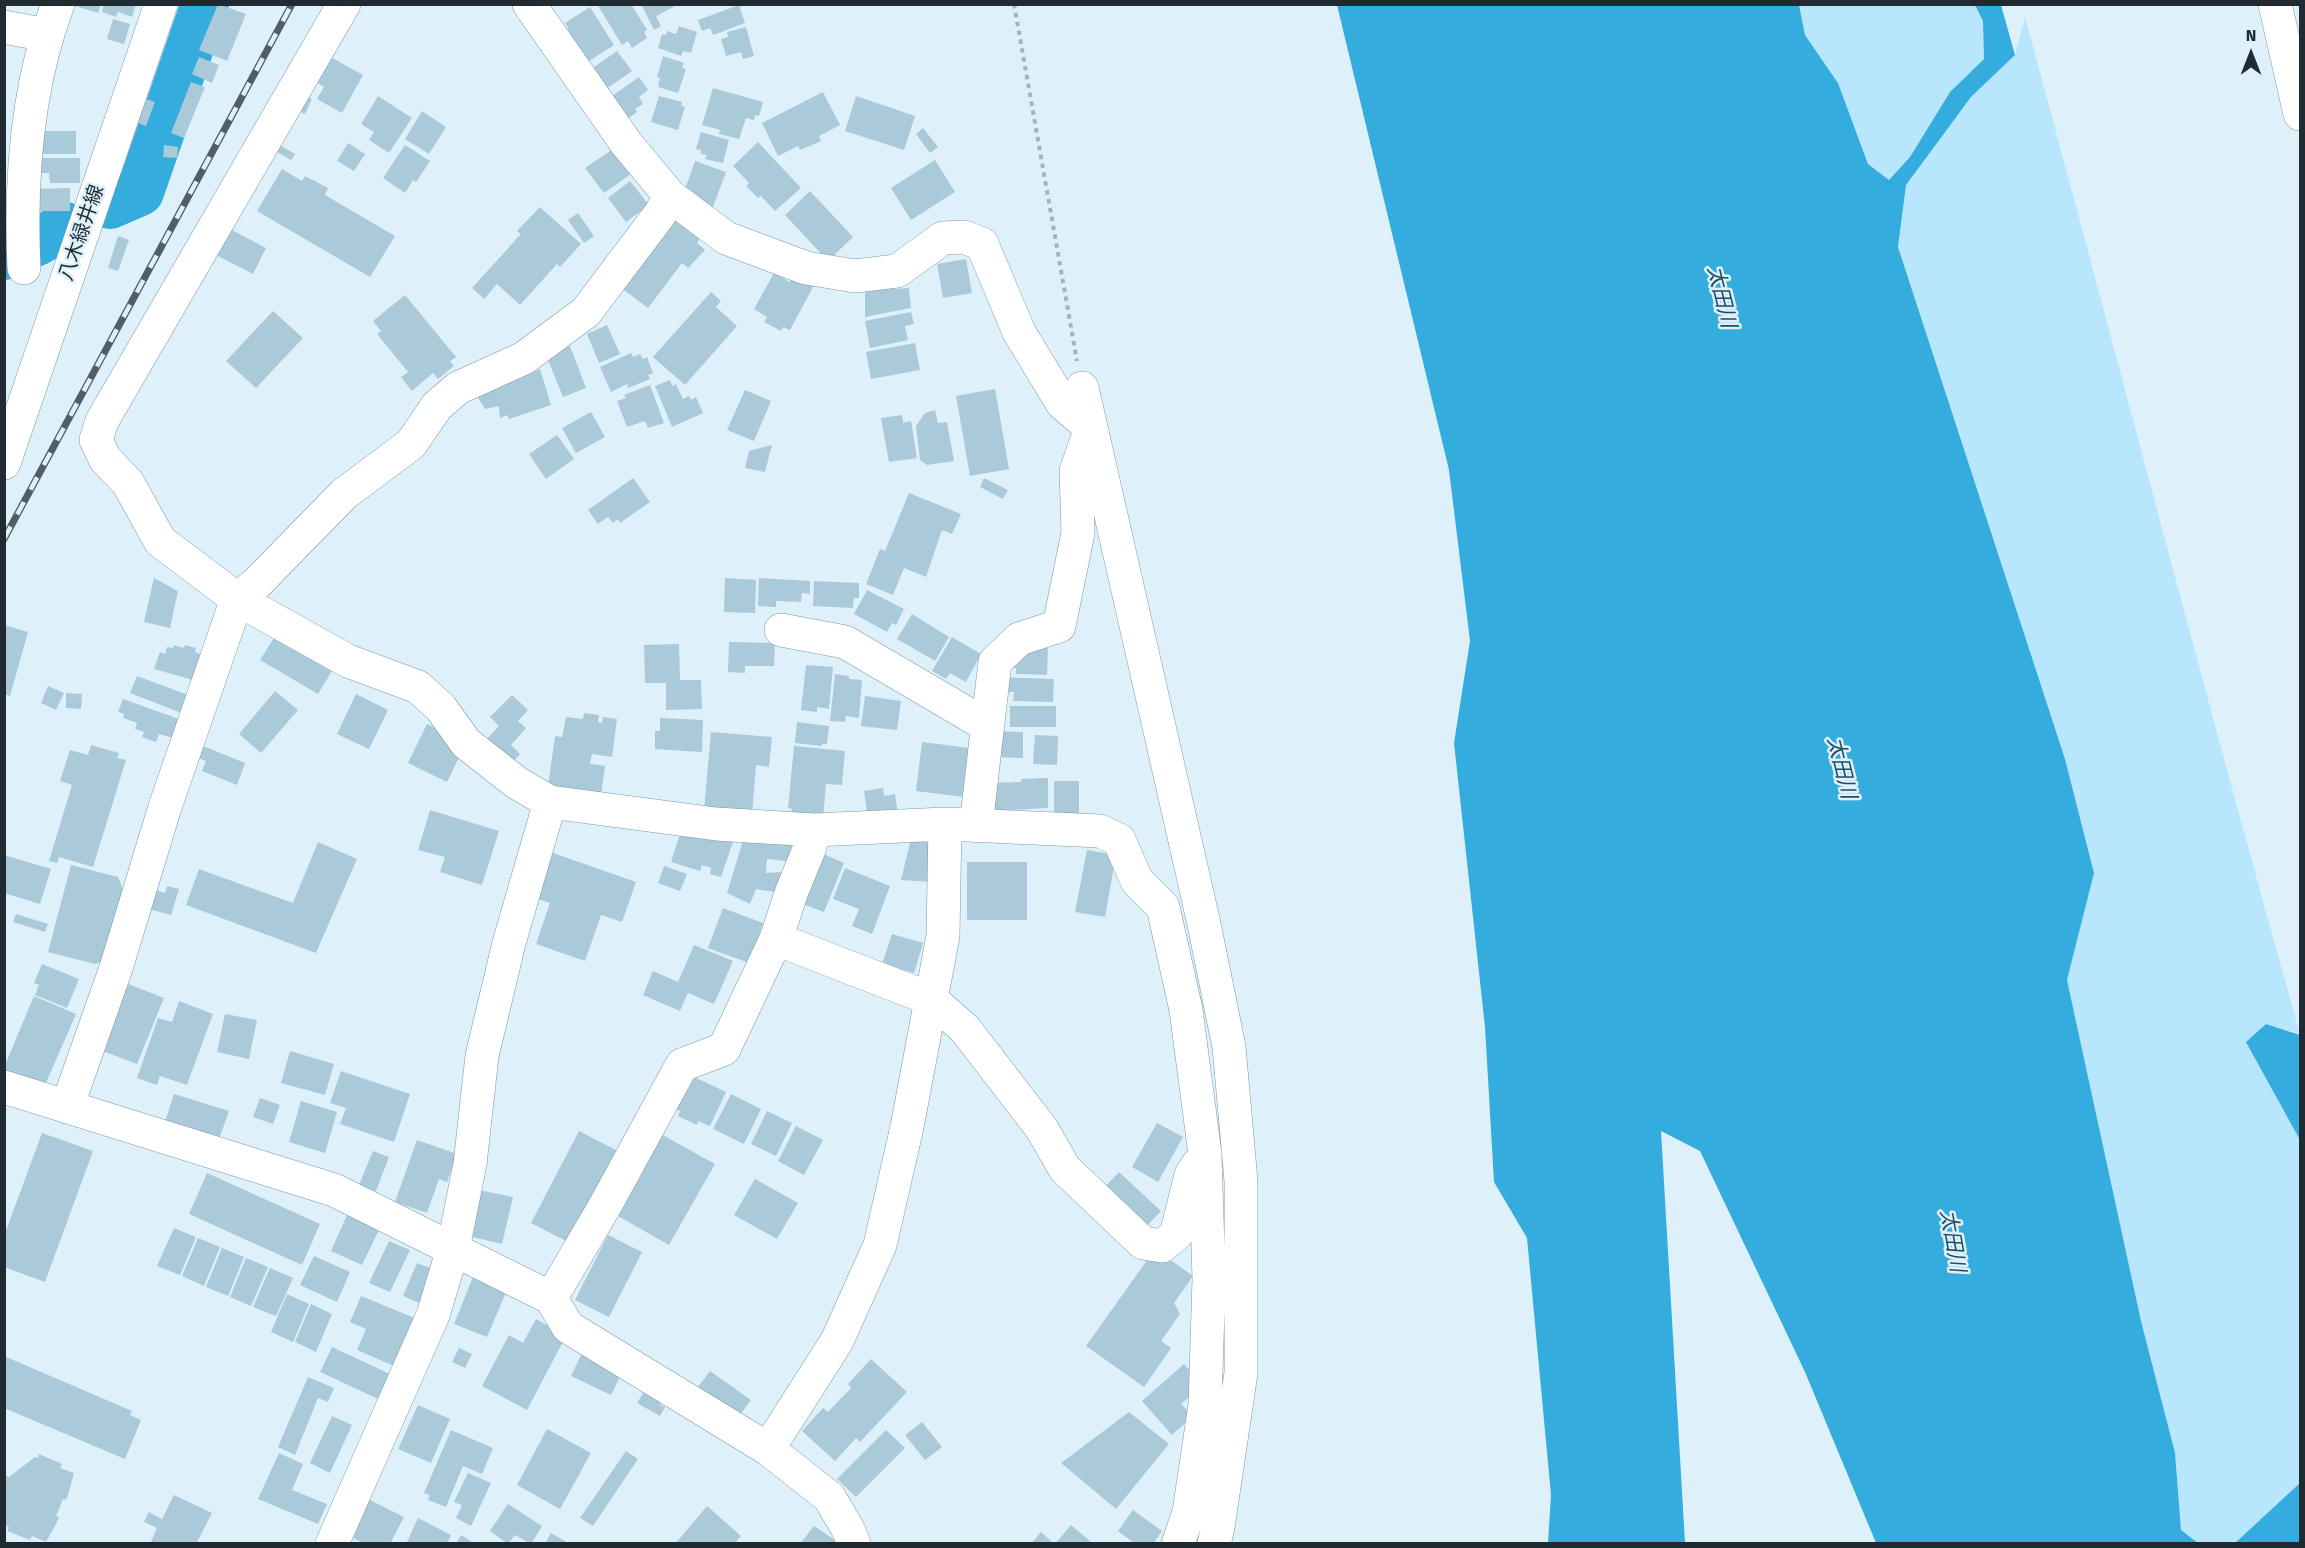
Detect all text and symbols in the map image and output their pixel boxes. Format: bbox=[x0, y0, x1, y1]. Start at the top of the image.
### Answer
north arrow bbox=[2221, 24, 2281, 84]
text: N bbox=[2246, 26, 2256, 45]
street label: 八木緑井線 bbox=[54, 182, 110, 284]
water label: 太田川 bbox=[1701, 263, 1741, 331]
water label: 太田川 bbox=[1821, 734, 1861, 802]
water label: 太田川 bbox=[1934, 1208, 1970, 1274]

